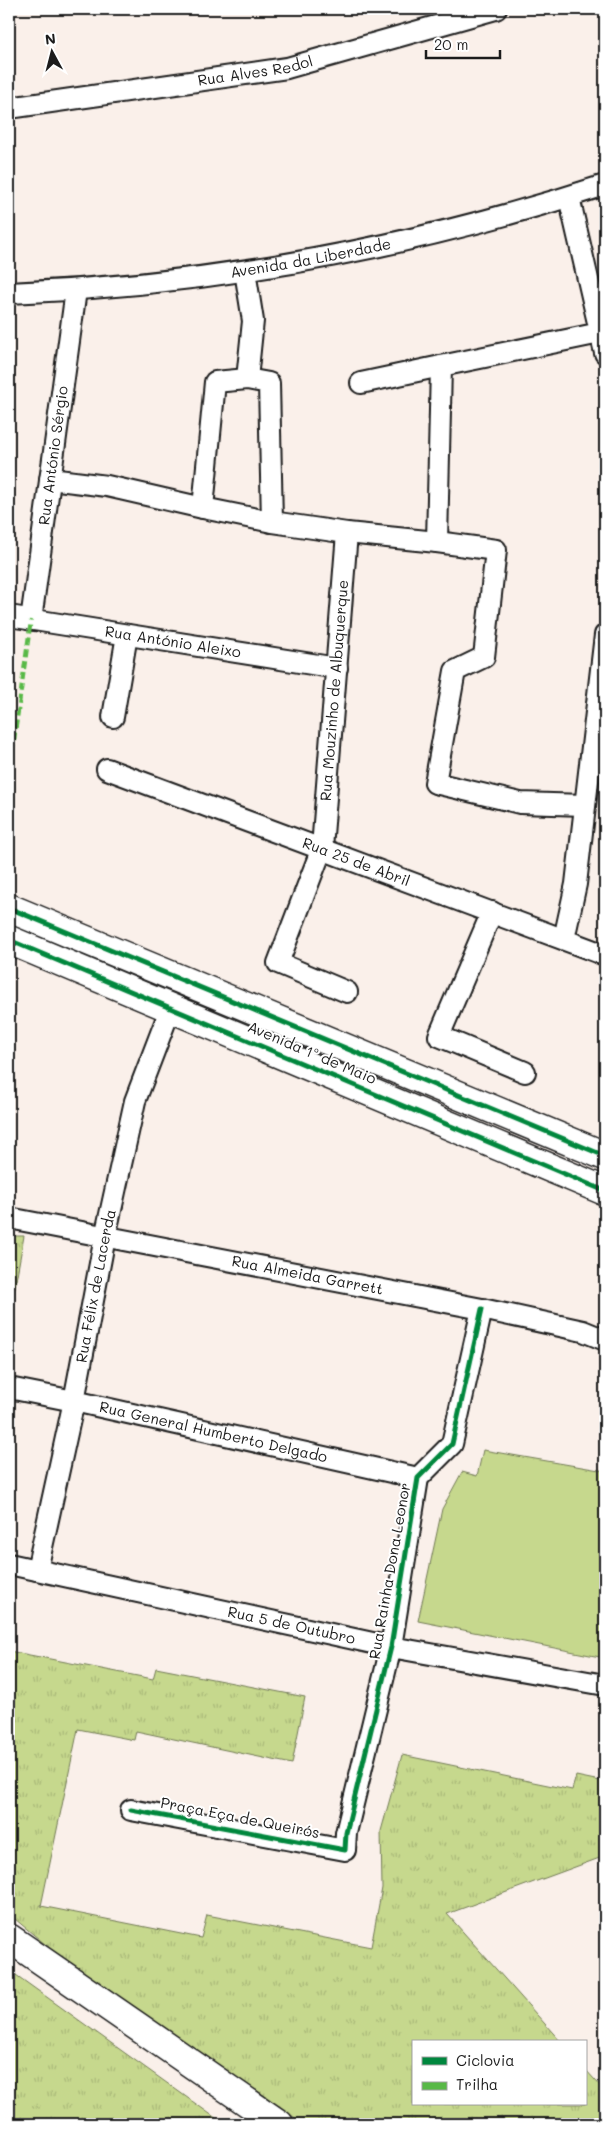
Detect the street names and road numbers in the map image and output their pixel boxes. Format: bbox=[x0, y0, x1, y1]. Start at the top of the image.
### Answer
street label: Rua Alves Redol bbox=[196, 50, 315, 90]
street label: Avenida da Liberdade bbox=[229, 233, 393, 282]
street label: Rua António Sérgio bbox=[33, 384, 72, 526]
street label: Rua Mouzinho de Albuquerque bbox=[315, 579, 352, 802]
street label: Rua António Aleixo bbox=[104, 620, 243, 662]
street label: Rua 25 de Abril bbox=[300, 832, 413, 890]
street label: Avenida 1º de Maio bbox=[245, 1016, 380, 1088]
street label: Rua Félix de Lacerda bbox=[70, 1207, 120, 1364]
street label: Rua Almeida Garrett bbox=[230, 1250, 385, 1299]
street label: Rua General Humberto Delgado bbox=[98, 1396, 329, 1466]
street label: Rua Rainha Dona Leonor bbox=[364, 1481, 414, 1661]
street label: Rua 5 de Outubro bbox=[226, 1601, 357, 1648]
street label: Praça Eça de Queirós bbox=[159, 1792, 321, 1842]

